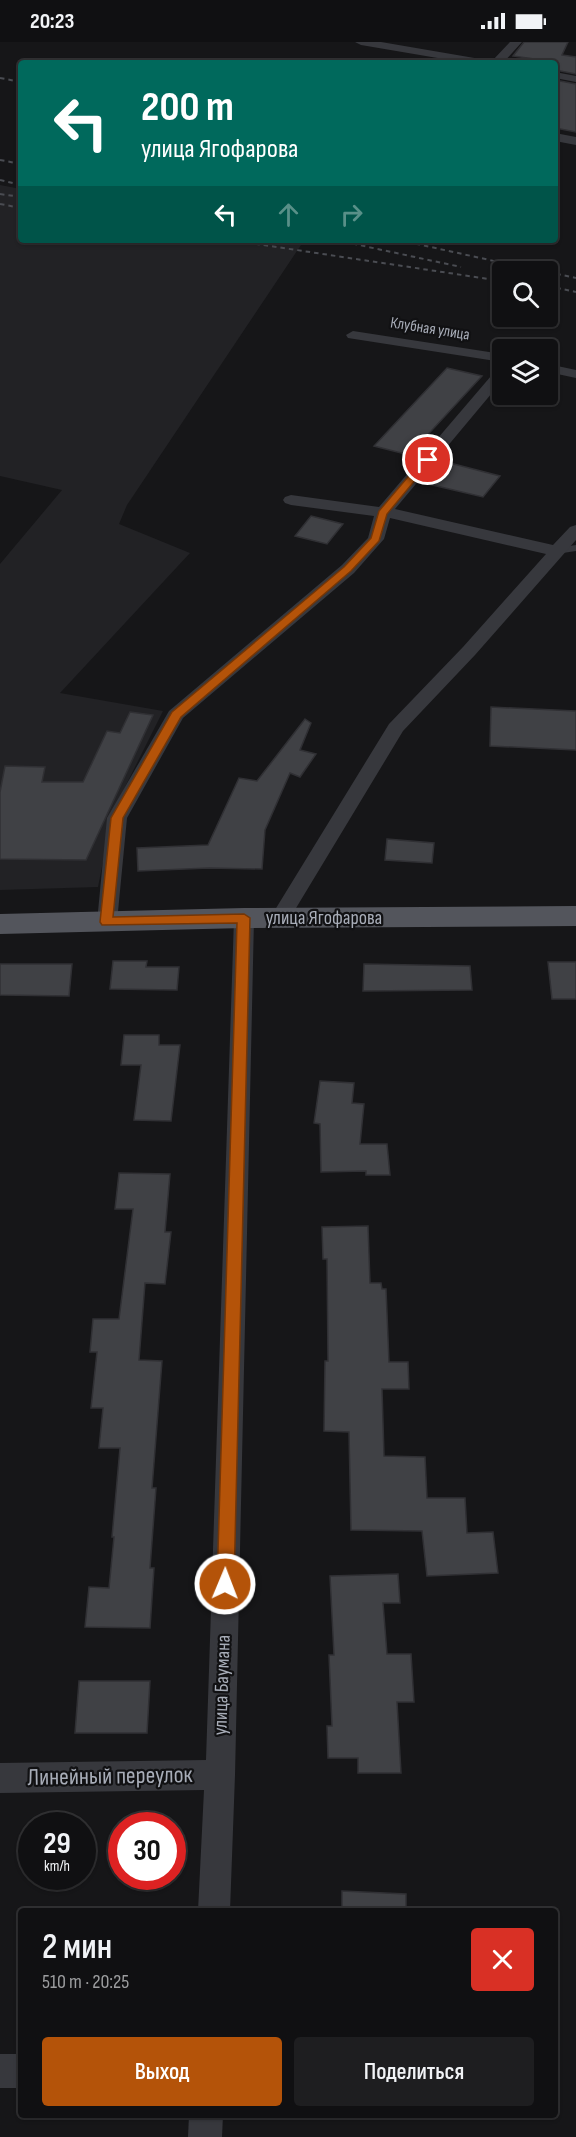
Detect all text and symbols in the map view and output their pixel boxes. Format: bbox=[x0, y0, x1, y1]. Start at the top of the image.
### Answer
text: 20:23 bbox=[30, 8, 74, 35]
text: 200 m bbox=[141, 82, 234, 133]
icon: left bbox=[42, 84, 120, 162]
text: улица Ягофарова bbox=[141, 133, 298, 165]
icon: left bbox=[209, 198, 242, 231]
icon: ahead bbox=[272, 198, 305, 231]
icon: right bbox=[335, 198, 368, 231]
map controls bbox=[492, 261, 558, 405]
button: search bbox=[492, 261, 558, 327]
street label: Клубная улица bbox=[389, 313, 471, 345]
button: layers bbox=[492, 339, 558, 405]
pin bbox=[402, 434, 453, 485]
icon: arrive bbox=[411, 443, 444, 476]
street label: улица Ягофарова bbox=[266, 906, 382, 930]
position arrow bbox=[193, 1552, 257, 1616]
street label: улица Баумана bbox=[208, 1634, 236, 1736]
street label: Линейный переулок bbox=[27, 1760, 194, 1792]
speed limit sign: 30 bbox=[108, 1812, 186, 1890]
text: 29 bbox=[43, 1826, 71, 1862]
text: km/h bbox=[44, 1857, 70, 1876]
text: 2 мин bbox=[42, 1926, 112, 1969]
button: close bbox=[471, 1928, 534, 1991]
text: 510 m · 20:25 bbox=[42, 1970, 129, 1994]
button: Выход bbox=[42, 2037, 282, 2106]
button: Поделиться bbox=[294, 2037, 534, 2106]

